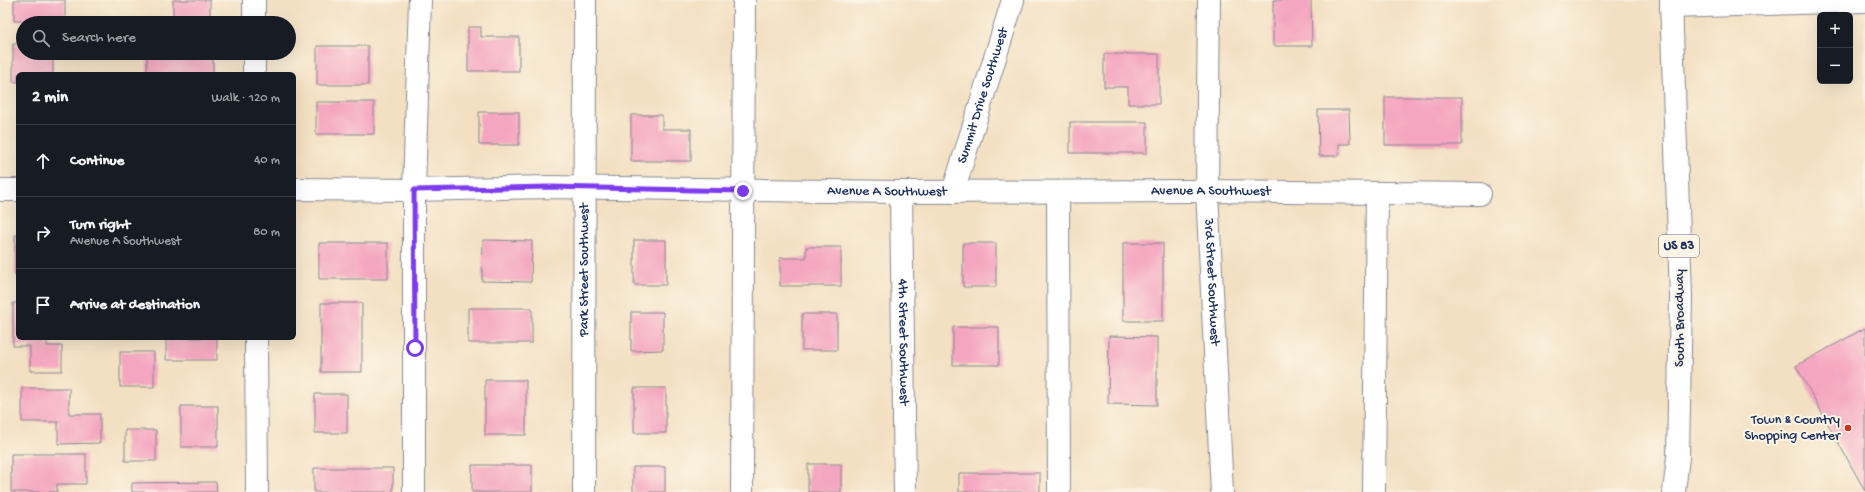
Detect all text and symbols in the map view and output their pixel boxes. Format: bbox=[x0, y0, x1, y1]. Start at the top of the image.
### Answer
map controls bbox=[1817, 12, 1853, 84]
button: + bbox=[1817, 12, 1853, 48]
search box bbox=[16, 16, 296, 60]
street label: Summit Drive Southwest bbox=[954, 24, 1013, 166]
icon: search bbox=[30, 27, 52, 49]
text: Search here bbox=[62, 29, 136, 47]
button: − bbox=[1817, 48, 1853, 84]
text: 2 min bbox=[32, 88, 68, 108]
text: Walk · 120 m bbox=[212, 91, 280, 106]
icon: ahead bbox=[32, 150, 54, 172]
text: Continue bbox=[70, 152, 124, 170]
text: 40 m bbox=[254, 153, 280, 168]
route end bbox=[734, 182, 752, 200]
street label: Avenue A Southwest bbox=[827, 182, 948, 201]
street label: Avenue A Southwest bbox=[1151, 182, 1272, 200]
street label: Park Street Southwest bbox=[576, 202, 593, 338]
text: Turn right bbox=[70, 216, 130, 234]
street label: 3rd Street Southwest bbox=[1200, 217, 1223, 347]
icon: right bbox=[32, 222, 54, 244]
text: 80 m bbox=[253, 225, 280, 240]
text: Avenue A Southwest bbox=[70, 234, 181, 249]
road number: US 83 bbox=[1659, 235, 1699, 257]
street label: South Broadway bbox=[1672, 269, 1689, 367]
street label: 4th Street Southwest bbox=[894, 279, 912, 407]
icon: arrive bbox=[32, 294, 54, 316]
text: Arrive at destination bbox=[70, 296, 200, 314]
route start bbox=[406, 339, 424, 357]
place label: Town & Country Shopping Center bbox=[1745, 412, 1841, 445]
marker: Town & Country Shopping Center bbox=[1843, 423, 1853, 433]

